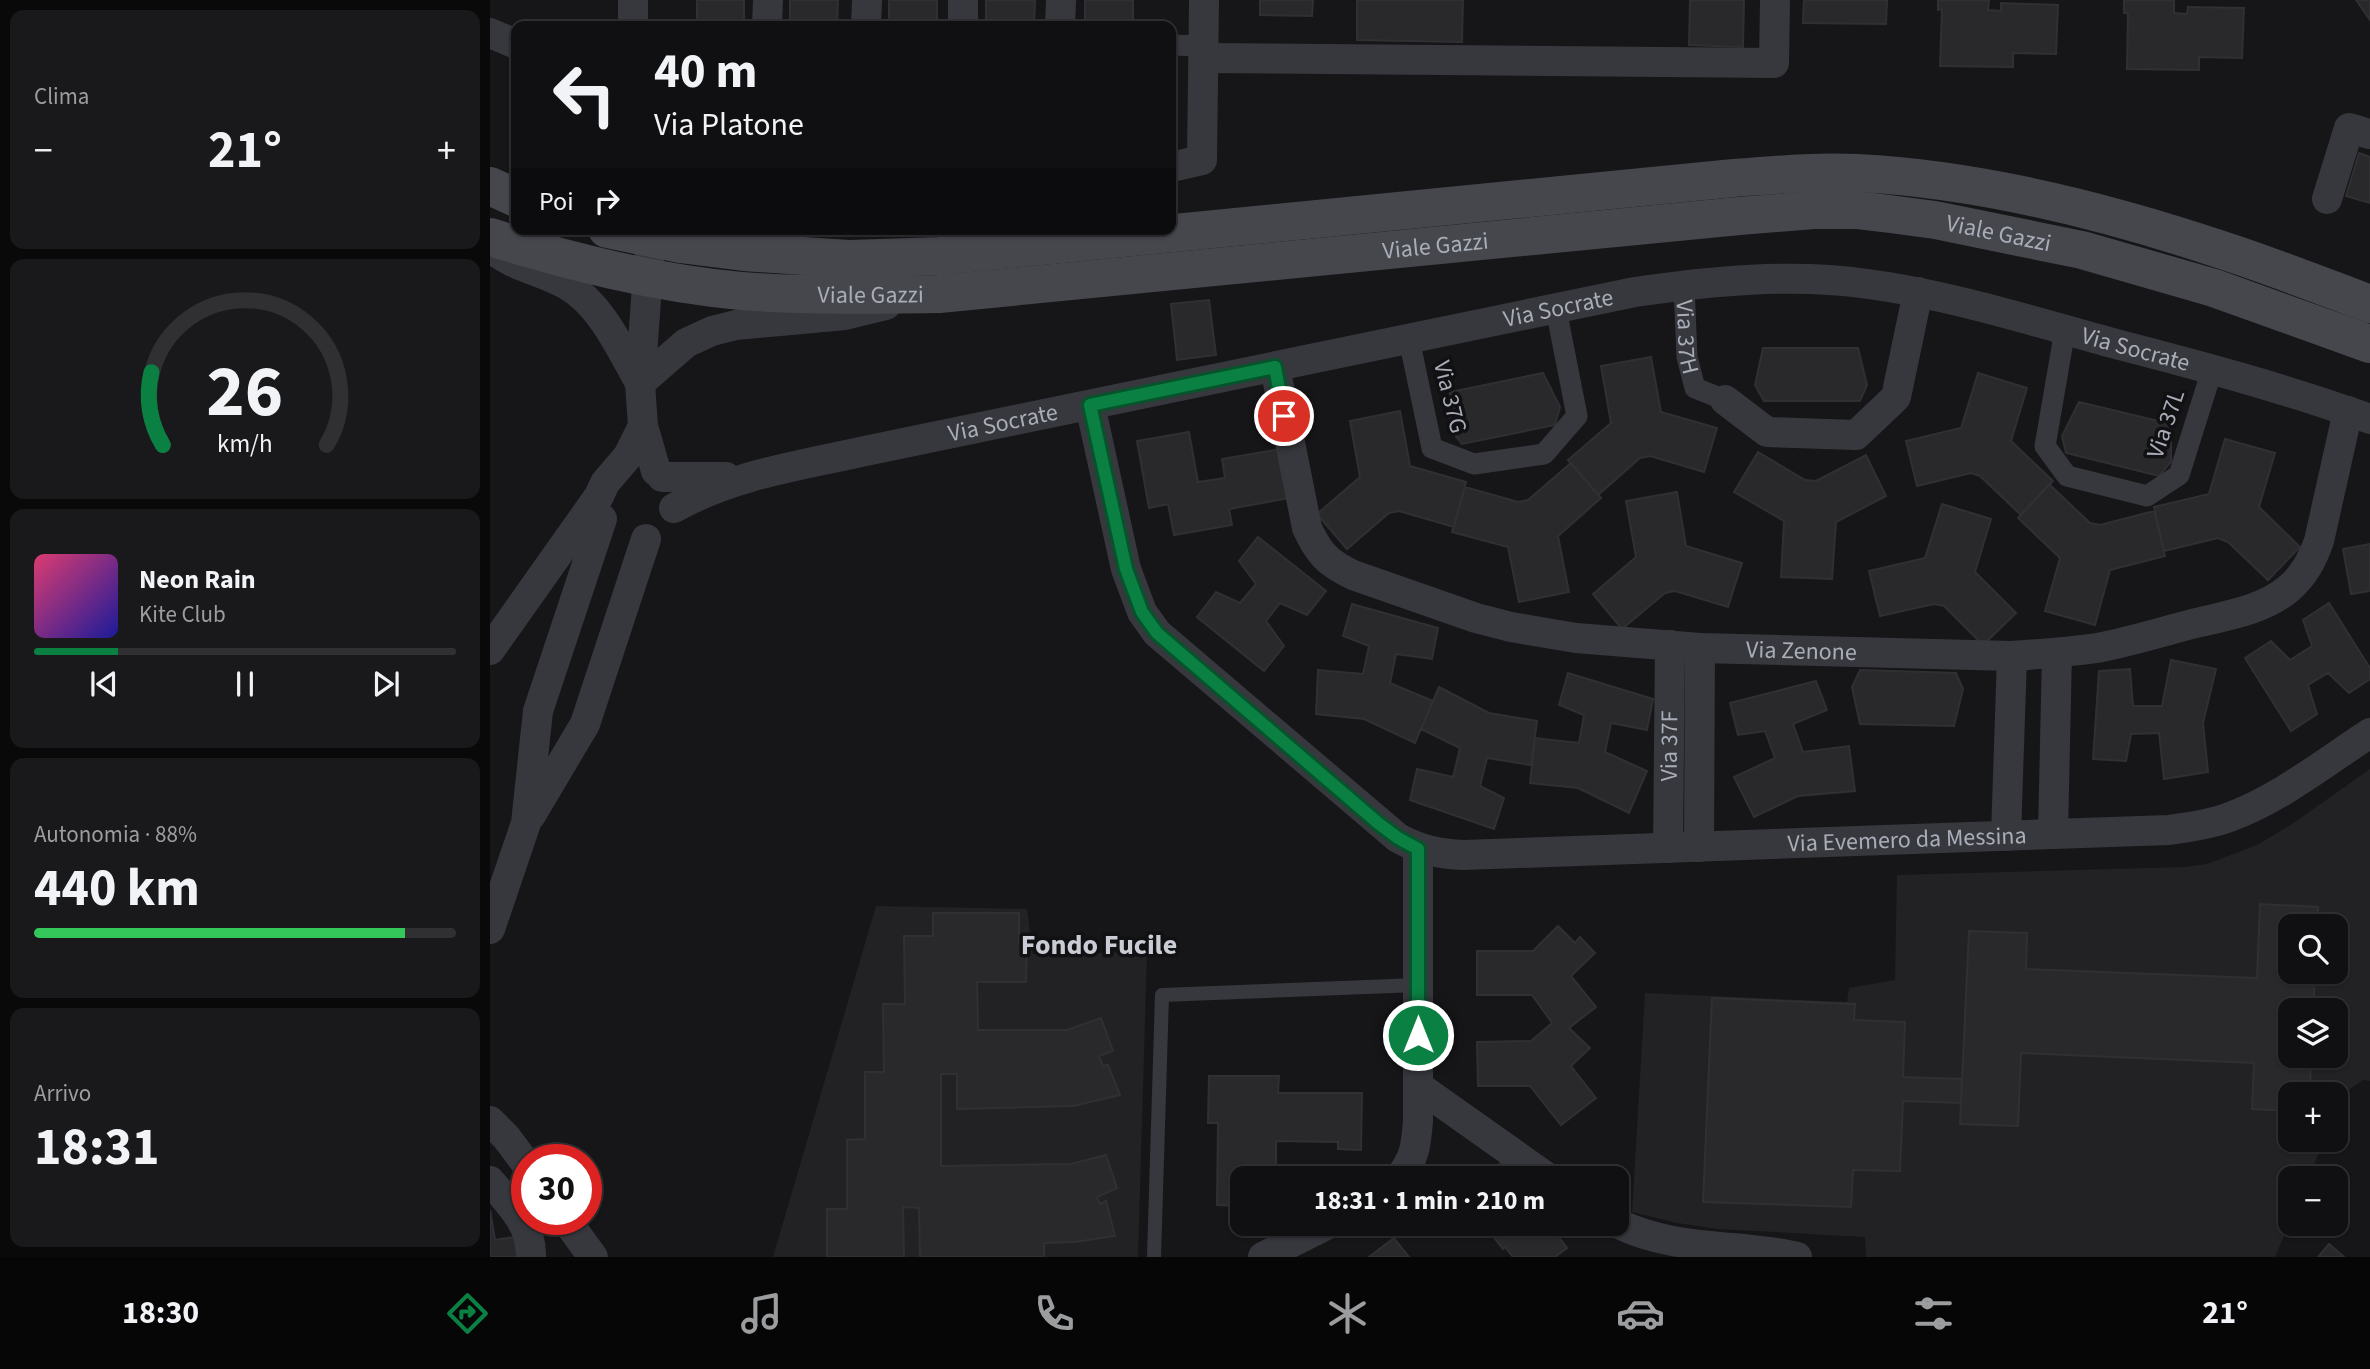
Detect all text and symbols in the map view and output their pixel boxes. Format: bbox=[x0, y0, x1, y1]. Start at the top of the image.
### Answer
text: 40 m bbox=[654, 37, 758, 107]
icon: left bbox=[539, 49, 630, 140]
text: Clima bbox=[34, 80, 89, 113]
text: Via Platone bbox=[654, 102, 804, 148]
text: 21° bbox=[208, 114, 282, 188]
text: − bbox=[34, 124, 53, 178]
text: + bbox=[437, 124, 456, 178]
icon: right bbox=[588, 182, 626, 220]
text: Poi bbox=[539, 183, 574, 220]
street label: Viale Gazzi bbox=[1943, 205, 2054, 261]
street label: Viale Gazzi bbox=[1381, 223, 1490, 268]
street label: Viale Gazzi bbox=[817, 277, 924, 312]
street label: Via Socrate bbox=[1500, 279, 1616, 336]
street label: Via 37H bbox=[1667, 299, 1708, 378]
street label: Via Socrate bbox=[2077, 318, 2194, 380]
text: 26 bbox=[207, 341, 283, 445]
street label: Via 37G bbox=[1424, 357, 1476, 437]
street label: Via 37L bbox=[2138, 385, 2194, 463]
pin bbox=[1254, 386, 1314, 446]
street label: Via Socrate bbox=[945, 394, 1061, 451]
icon: arrive bbox=[1265, 397, 1303, 435]
text: km/h bbox=[217, 426, 273, 462]
text: Neon Rain bbox=[139, 561, 256, 598]
text: Kite Club bbox=[139, 598, 226, 631]
street label: Via Zenone bbox=[1746, 632, 1857, 670]
icon: previous bbox=[85, 665, 123, 703]
icon: pause bbox=[226, 665, 264, 703]
icon: next bbox=[367, 665, 405, 703]
street label: Via 37F bbox=[1651, 710, 1687, 782]
text: Autonomia · 88% bbox=[34, 818, 197, 851]
street label: Via Evemero da Messina bbox=[1787, 818, 2027, 861]
text: 440 km bbox=[34, 852, 200, 926]
map controls bbox=[2278, 914, 2348, 1236]
button: search bbox=[2278, 914, 2348, 984]
district label: Fondo Fucile bbox=[1021, 925, 1177, 965]
position arrow bbox=[1381, 998, 1455, 1072]
button: layers bbox=[2278, 998, 2348, 1068]
text: Arrivo bbox=[34, 1077, 91, 1110]
button: + bbox=[2278, 1082, 2348, 1152]
text: 18:31 bbox=[34, 1111, 159, 1185]
speed limit sign: 30 bbox=[511, 1144, 602, 1235]
button: − bbox=[2278, 1166, 2348, 1236]
text: 18:31 · 1 min · 210 m bbox=[1314, 1182, 1545, 1219]
icon: directions bbox=[443, 1289, 492, 1338]
icon: music bbox=[737, 1289, 786, 1338]
icon: phone bbox=[1030, 1289, 1079, 1338]
icon: climate bbox=[1323, 1289, 1372, 1338]
icon: car bbox=[1616, 1289, 1665, 1338]
icon: filters bbox=[1909, 1289, 1958, 1338]
text: 18:30 bbox=[122, 1290, 199, 1336]
text: 21° bbox=[2202, 1290, 2248, 1336]

